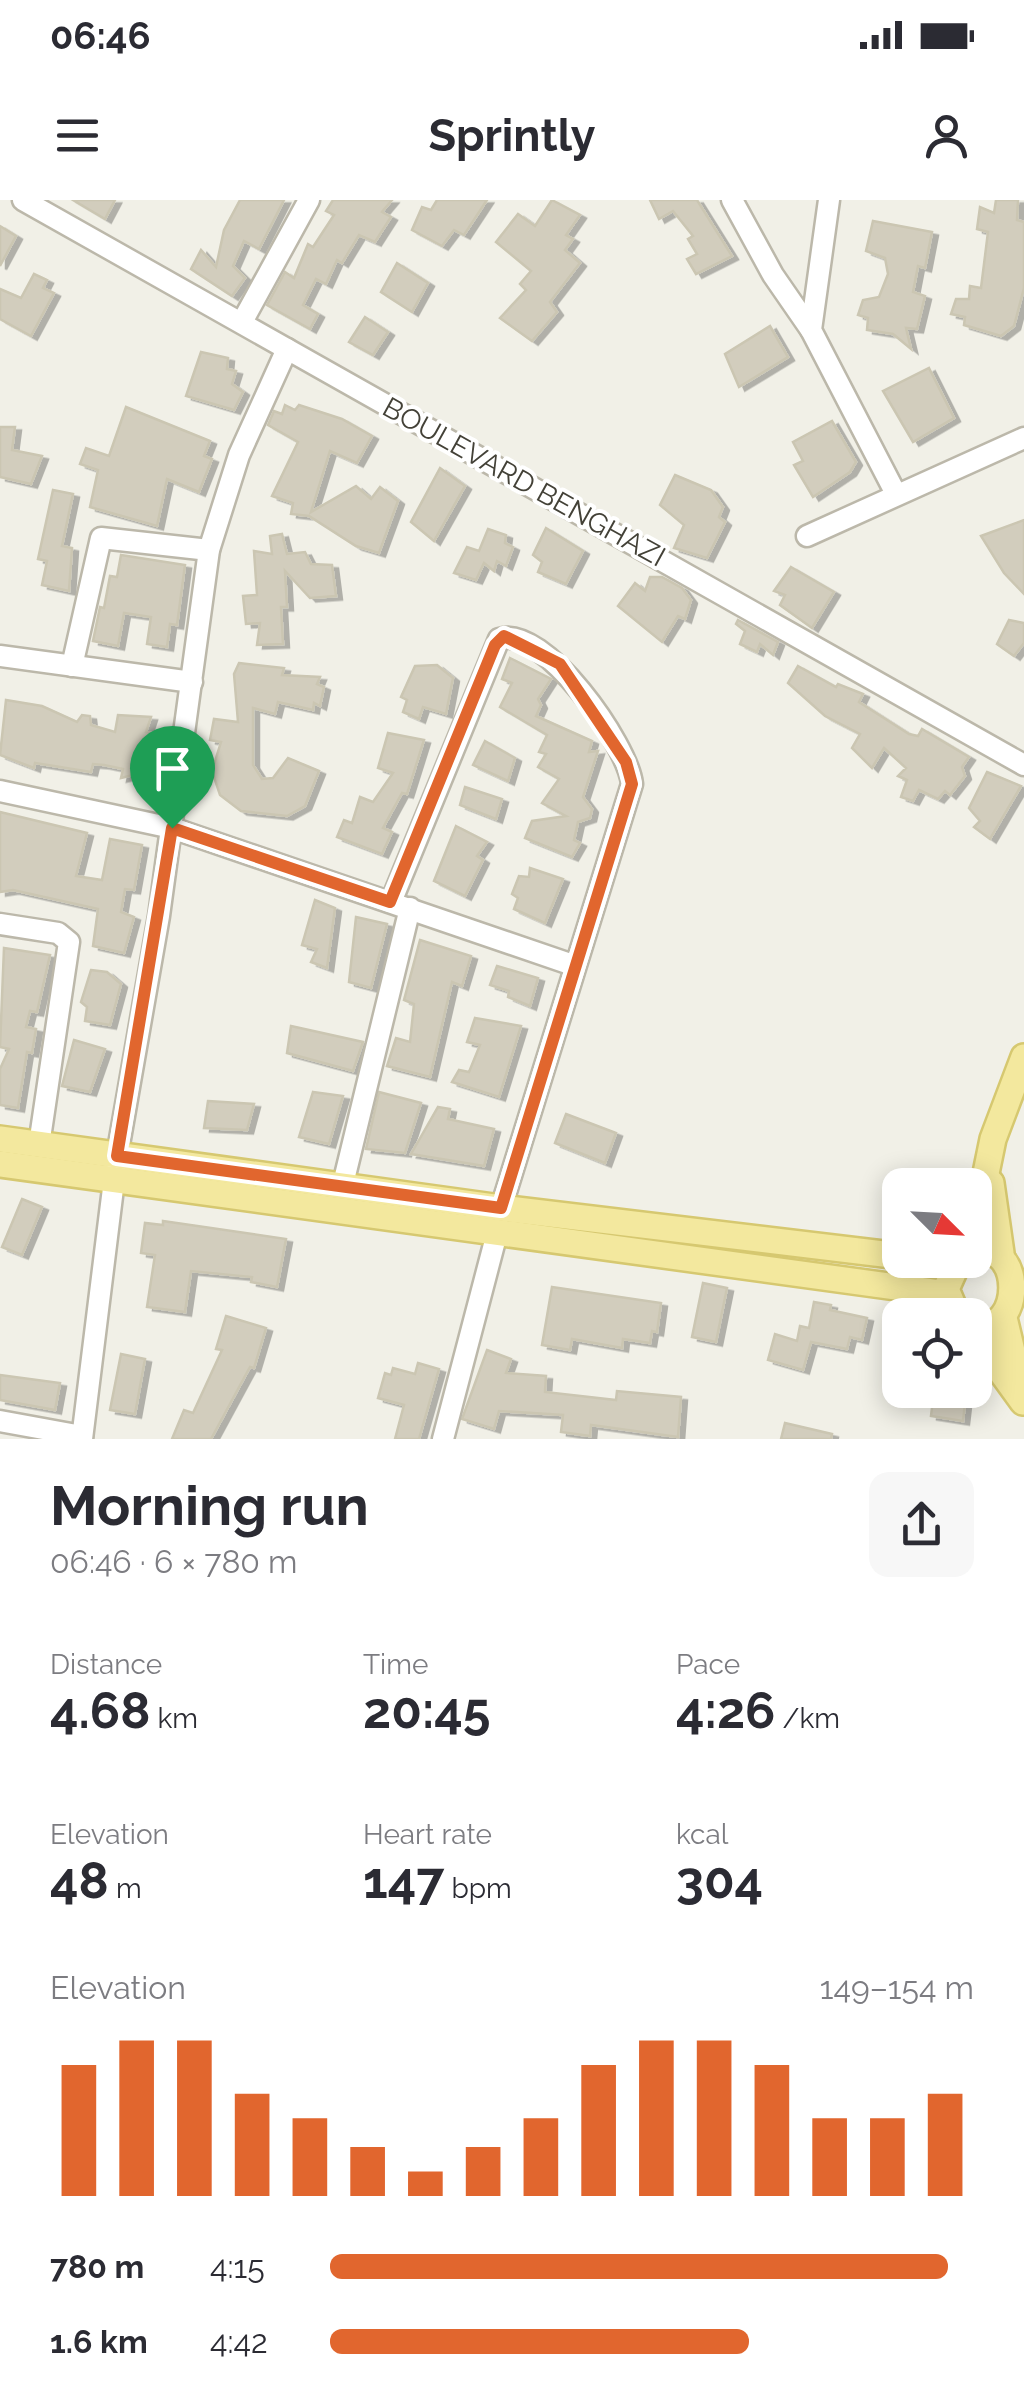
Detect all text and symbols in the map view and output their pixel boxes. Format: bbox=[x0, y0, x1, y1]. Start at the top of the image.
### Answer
text: 06:46 bbox=[50, 13, 151, 58]
icon: menu bbox=[50, 108, 105, 163]
icon: person bbox=[919, 108, 974, 163]
text: Sprintly bbox=[428, 109, 596, 162]
street label: BOULEVARD BENGHAZI bbox=[377, 391, 671, 573]
pin bbox=[130, 726, 215, 829]
icon: arrive bbox=[145, 741, 200, 796]
north arrow bbox=[882, 1168, 992, 1278]
map controls bbox=[882, 1168, 992, 1408]
button: locate bbox=[882, 1298, 992, 1408]
button: share bbox=[869, 1472, 974, 1577]
text: Morning run bbox=[50, 1473, 369, 1538]
text: 06:46 · 6 × 780 m bbox=[50, 1543, 298, 1580]
text: Distance bbox=[50, 1648, 162, 1681]
text: Time bbox=[363, 1648, 428, 1681]
text: Pace bbox=[676, 1648, 740, 1681]
text: 4.68 bbox=[50, 1681, 150, 1740]
text: 20:45 bbox=[363, 1681, 491, 1740]
text: 4:26 bbox=[676, 1681, 775, 1740]
text: km bbox=[150, 1702, 198, 1735]
text: /km bbox=[775, 1702, 840, 1735]
text: Elevation bbox=[50, 1818, 169, 1851]
text: Heart rate bbox=[363, 1818, 492, 1851]
text: kcal bbox=[676, 1818, 728, 1851]
text: 48 bbox=[50, 1851, 109, 1910]
text: 147 bbox=[363, 1851, 444, 1910]
text: 304 bbox=[676, 1851, 763, 1910]
text: m bbox=[109, 1872, 142, 1905]
text: bpm bbox=[444, 1872, 512, 1905]
text: Elevation bbox=[50, 1969, 186, 2006]
text: 149–154 m bbox=[820, 1969, 974, 2006]
text: 780 m bbox=[50, 2248, 144, 2285]
text: 4:15 bbox=[210, 2248, 265, 2285]
text: 1.6 km bbox=[50, 2323, 148, 2360]
text: 4:42 bbox=[210, 2323, 268, 2360]

